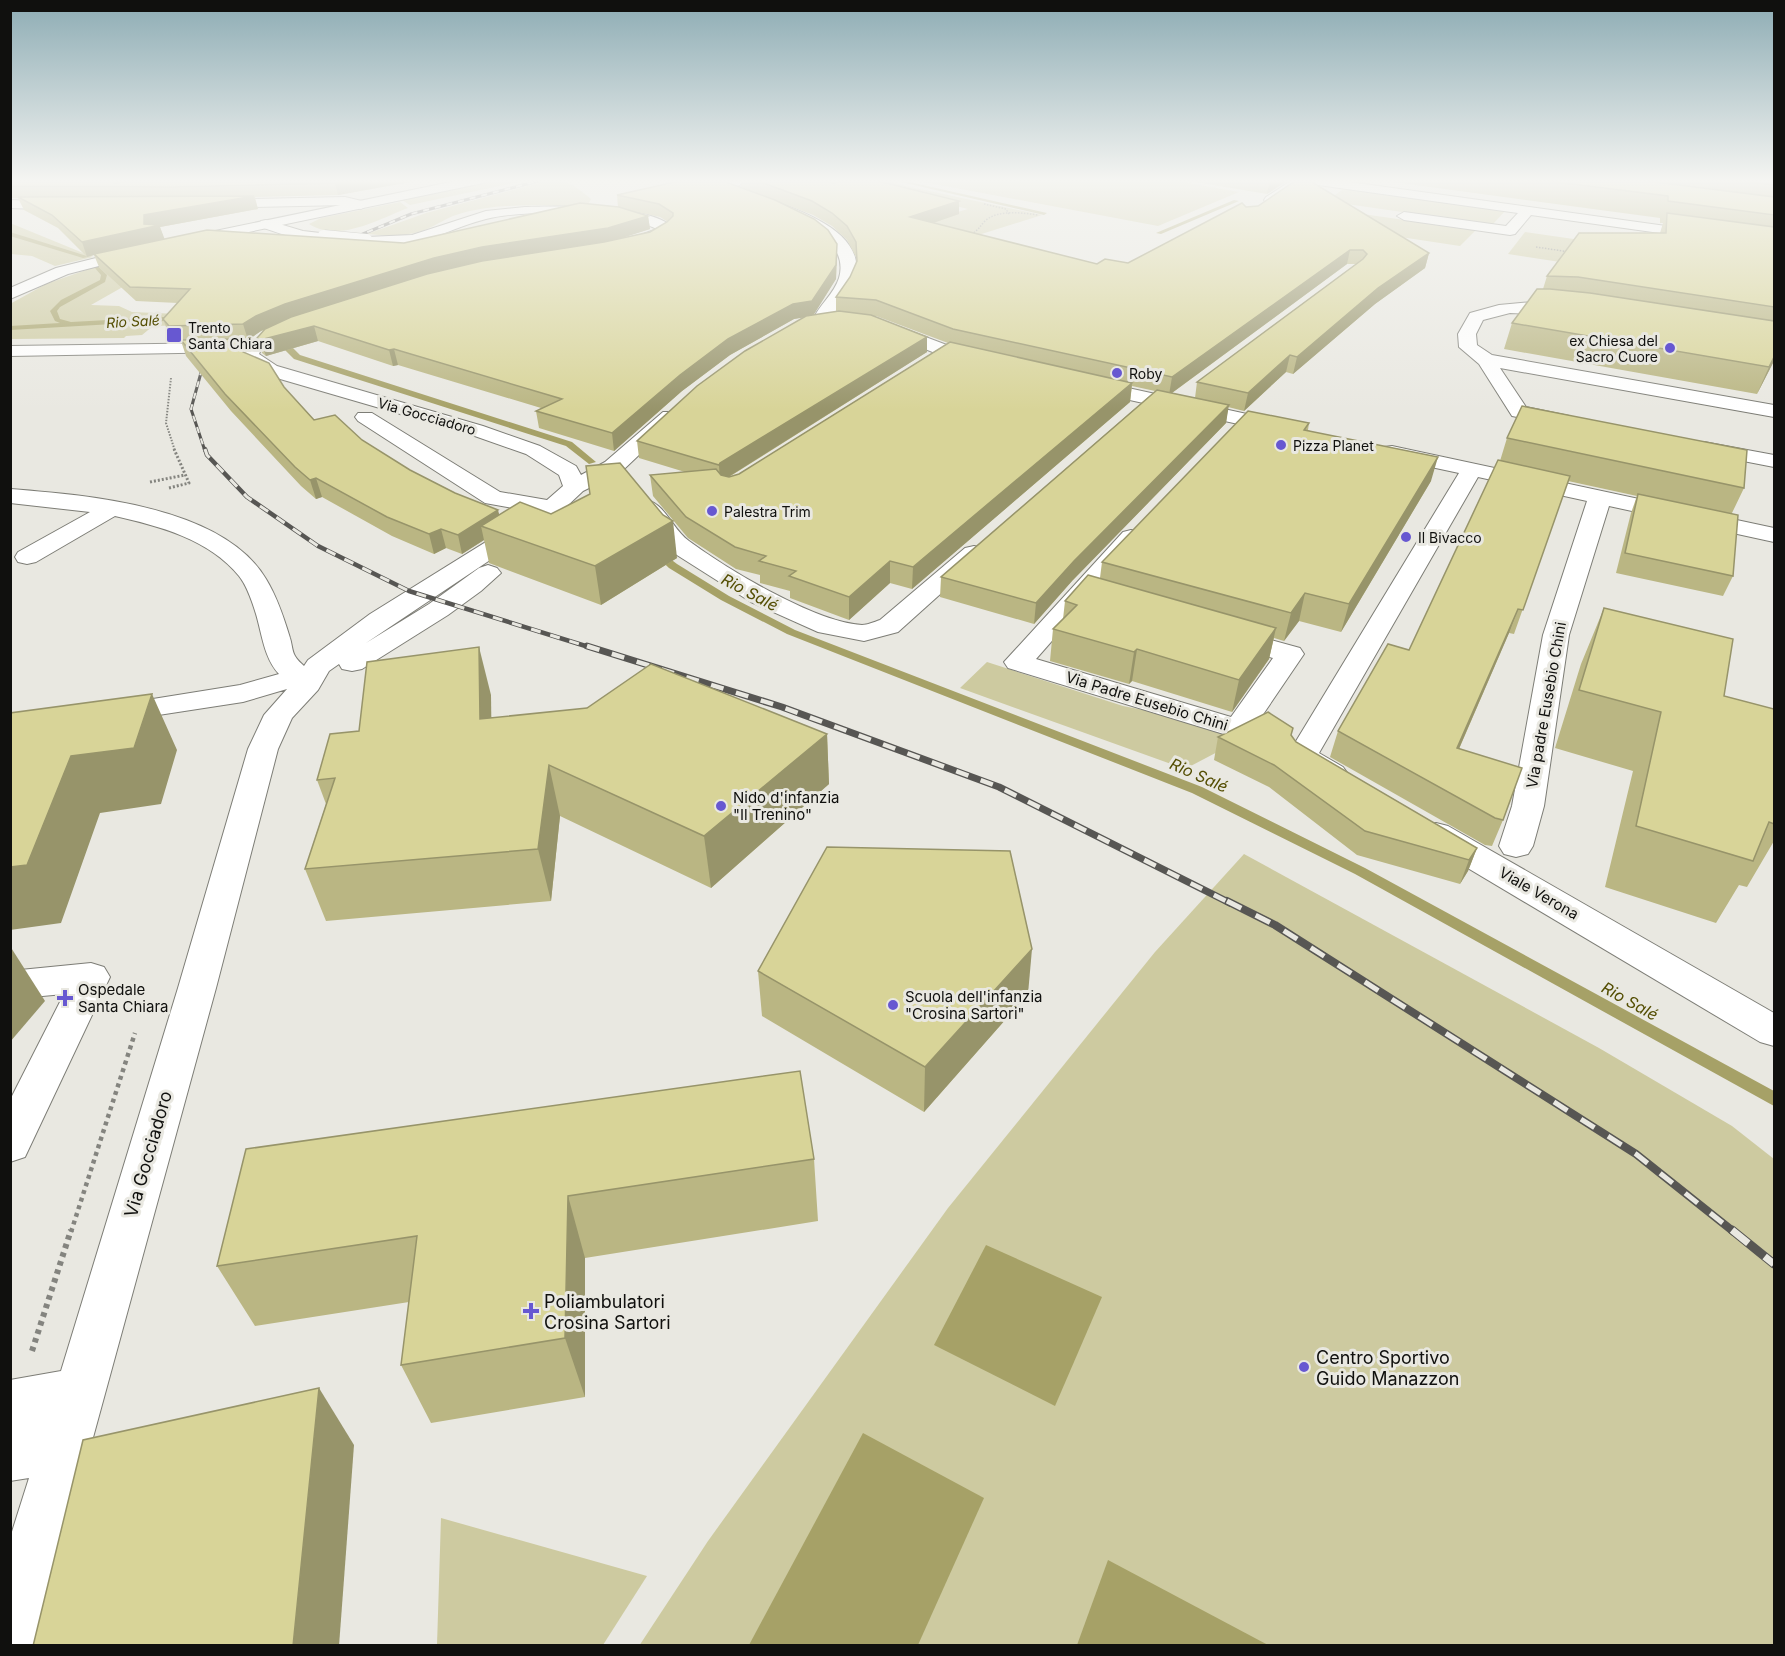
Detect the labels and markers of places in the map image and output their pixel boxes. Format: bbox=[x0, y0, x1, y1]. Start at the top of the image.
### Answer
place label: Trento Santa Chiara bbox=[188, 319, 272, 352]
marker: Trento Santa Chiara bbox=[165, 326, 183, 344]
place label: ex Chiesa del Sacro Cuore bbox=[1569, 332, 1658, 365]
marker: ex Chiesa del Sacro Cuore bbox=[1663, 341, 1677, 355]
place label: Roby bbox=[1129, 365, 1162, 382]
marker: Roby bbox=[1110, 366, 1124, 380]
place label: Pizza Planet bbox=[1293, 437, 1374, 454]
marker: Pizza Planet bbox=[1274, 438, 1288, 452]
place label: Palestra Trim bbox=[724, 503, 811, 520]
marker: Palestra Trim bbox=[705, 504, 719, 518]
place label: Il Bivacco bbox=[1418, 529, 1482, 546]
marker: Il Bivacco bbox=[1399, 530, 1413, 544]
place label: Nido d'infanzia "Il Trenino" bbox=[733, 788, 839, 824]
marker: Nido d'infanzia "Il Trenino" bbox=[714, 799, 728, 813]
place label: Ospedale Santa Chiara bbox=[78, 980, 168, 1016]
place label: Scuola dell'infanzia "Crosina Sartori" bbox=[905, 987, 1042, 1023]
marker: Ospedale Santa Chiara bbox=[56, 989, 74, 1007]
marker: Scuola dell'infanzia "Crosina Sartori" bbox=[886, 998, 900, 1012]
place label: Poliambulatori Crosina Sartori bbox=[544, 1291, 671, 1333]
marker: Poliambulatori Crosina Sartori bbox=[522, 1302, 540, 1320]
place label: Centro Sportivo Guido Manazzon bbox=[1316, 1347, 1459, 1389]
marker: Centro Sportivo Guido Manazzon bbox=[1297, 1360, 1311, 1374]

